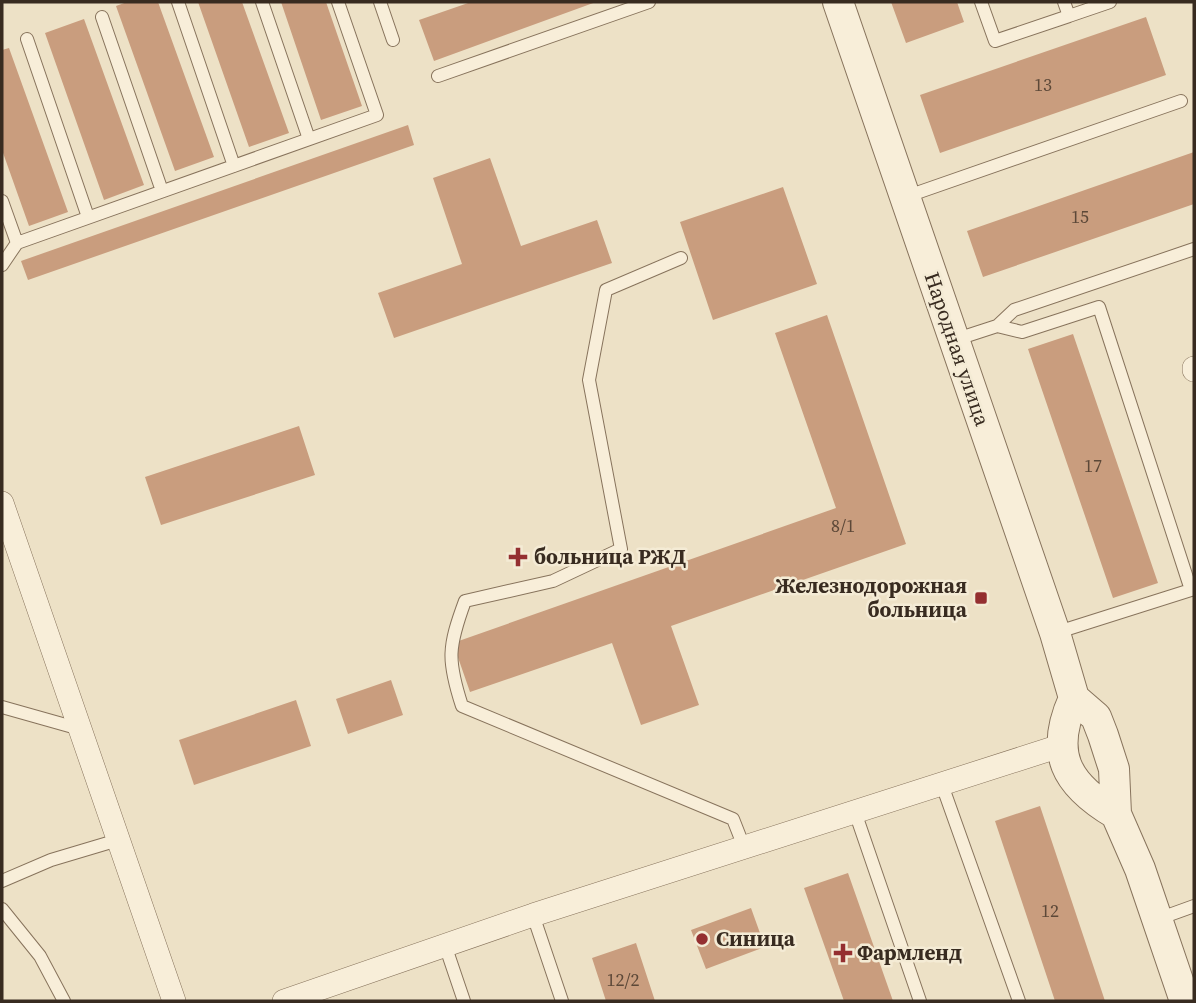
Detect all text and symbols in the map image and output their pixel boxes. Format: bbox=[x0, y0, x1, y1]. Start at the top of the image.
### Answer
house number: 13 bbox=[1034, 72, 1052, 97]
house number: 15 bbox=[1071, 204, 1089, 229]
street label: Народная улица bbox=[918, 268, 997, 430]
house number: 17 bbox=[1084, 453, 1102, 478]
house number: 8/1 bbox=[831, 513, 855, 538]
place label: больница РЖД bbox=[534, 542, 686, 571]
marker: больница РЖД bbox=[508, 547, 528, 567]
place label: Железнодорожная больница bbox=[775, 571, 968, 624]
marker: Железнодорожная больница bbox=[973, 590, 989, 606]
house number: 12 bbox=[1041, 898, 1059, 923]
place label: Синица bbox=[716, 924, 796, 953]
marker: Синица bbox=[694, 931, 710, 947]
place label: Фармленд bbox=[857, 938, 962, 967]
marker: Фармленд bbox=[835, 945, 851, 961]
house number: 12/2 bbox=[607, 967, 639, 992]

